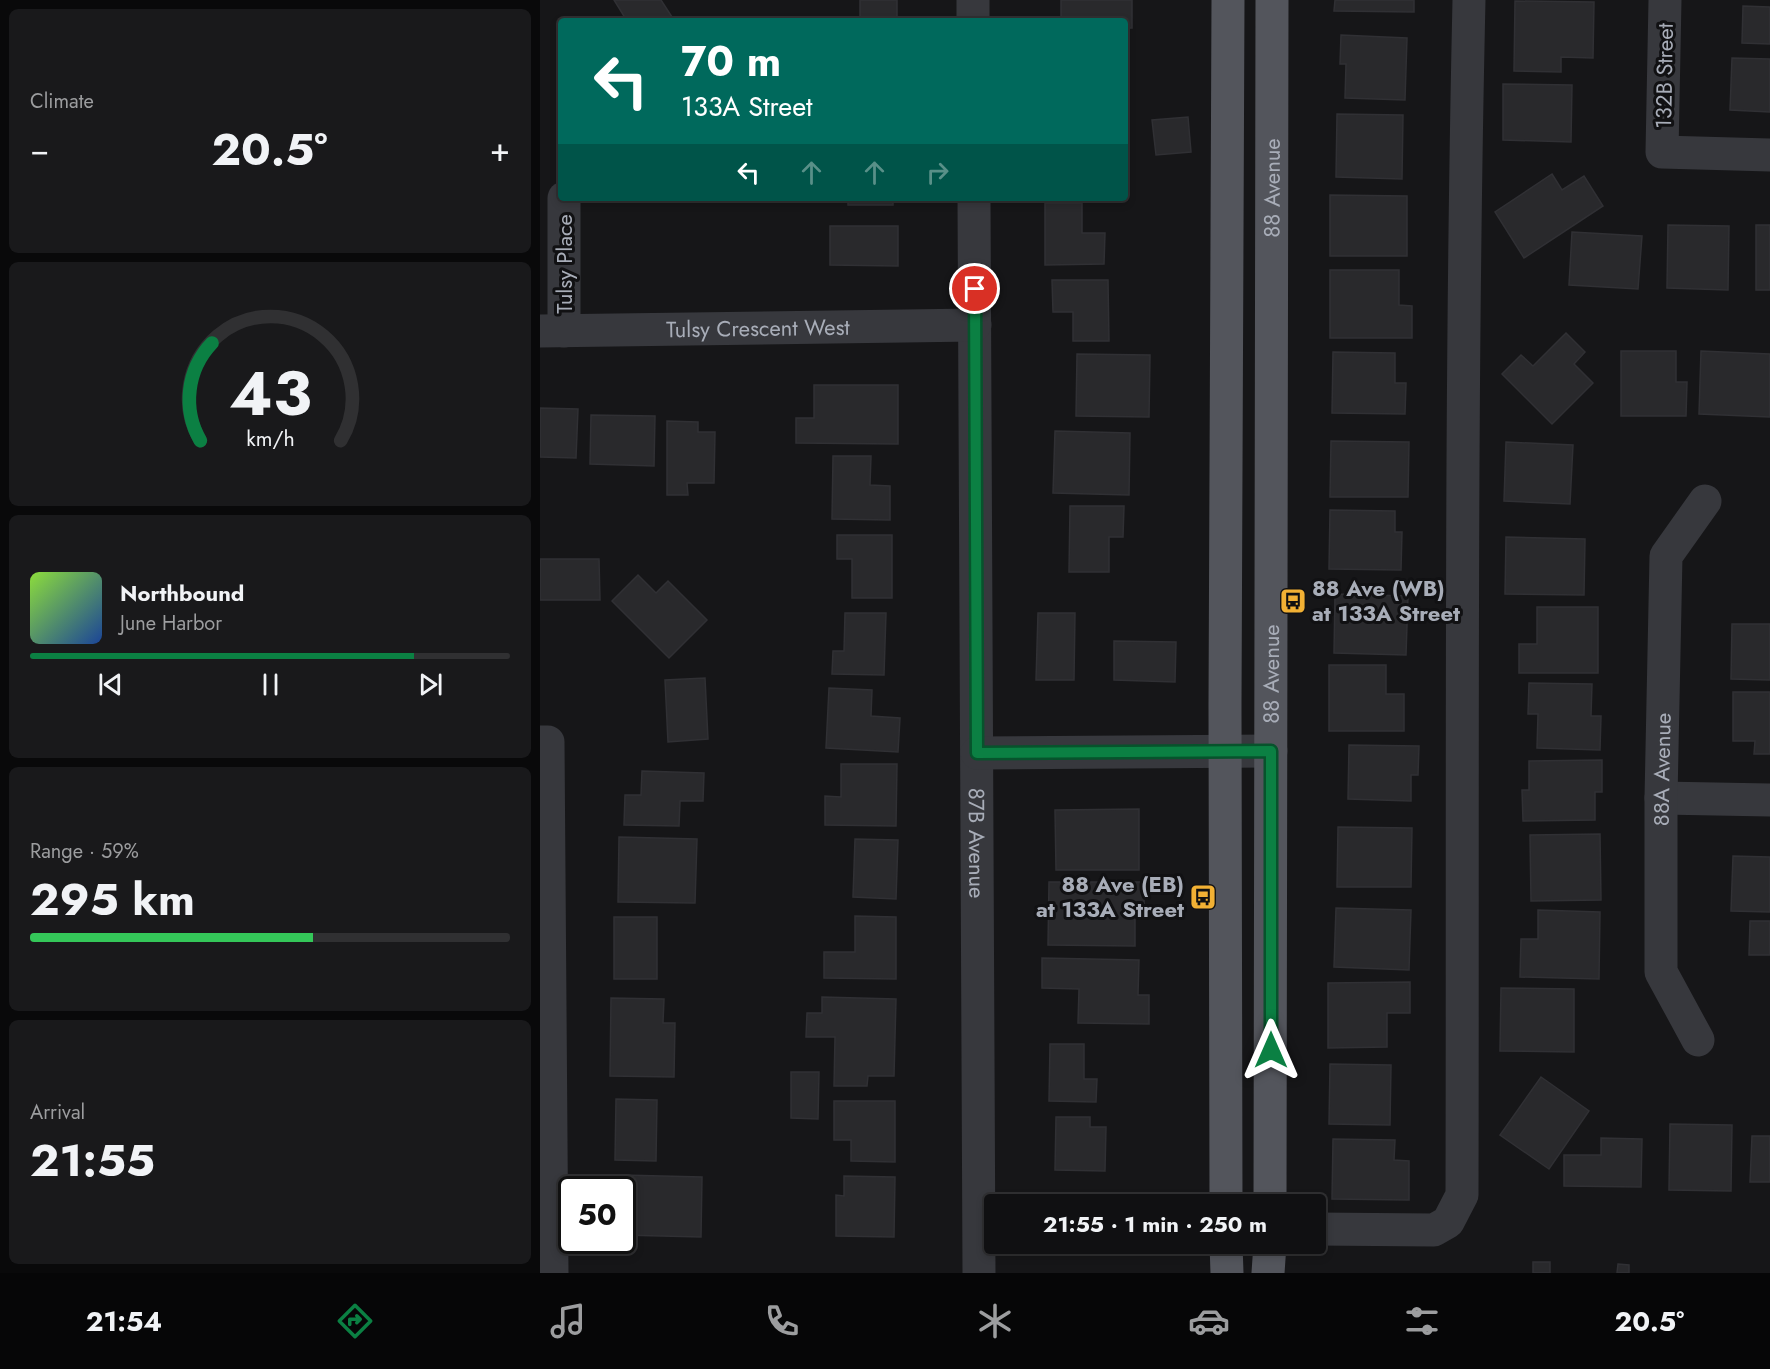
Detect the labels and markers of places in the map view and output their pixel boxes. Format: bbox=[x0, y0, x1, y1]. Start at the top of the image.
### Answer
pin bbox=[949, 263, 1000, 314]
place label: 88 Ave (WB) at 133A Street bbox=[1312, 572, 1460, 629]
bus stop icon: 88 Ave (WB) at 133A Street bbox=[1278, 586, 1308, 616]
place label: 88 Ave (EB) at 133A Street bbox=[1036, 868, 1184, 925]
bus stop icon: 88 Ave (EB) at 133A Street bbox=[1188, 882, 1218, 912]

